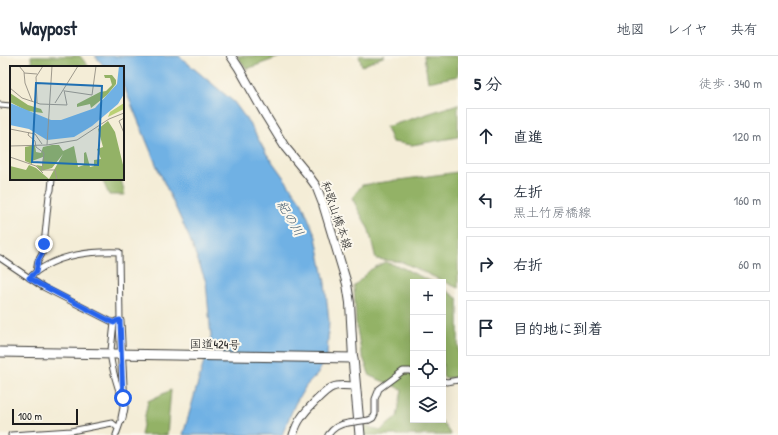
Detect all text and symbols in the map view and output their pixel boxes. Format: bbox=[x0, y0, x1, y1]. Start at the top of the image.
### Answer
text: Waypost bbox=[20, 15, 77, 41]
text: 地図 bbox=[617, 19, 645, 38]
text: レイヤ bbox=[667, 19, 708, 38]
text: 共有 bbox=[730, 19, 758, 38]
inset map bbox=[10, 66, 124, 180]
text: 5 分 bbox=[474, 72, 502, 95]
text: 徒歩 · 340 m bbox=[699, 74, 762, 92]
icon: ahead bbox=[475, 125, 497, 147]
text: 直進 bbox=[513, 126, 543, 147]
text: 120 m bbox=[733, 127, 761, 145]
street label: 和歌山橋本線 bbox=[317, 178, 357, 252]
text: 左折 bbox=[513, 181, 543, 202]
icon: left bbox=[475, 189, 497, 211]
text: 160 m bbox=[733, 191, 761, 209]
water label: 紀の川 bbox=[273, 197, 309, 239]
text: 黒土竹房橋線 bbox=[513, 203, 591, 221]
route end bbox=[35, 235, 53, 253]
icon: right bbox=[475, 253, 497, 275]
text: 右折 bbox=[513, 254, 543, 275]
text: 60 m bbox=[738, 255, 761, 273]
map controls bbox=[410, 279, 446, 423]
button: + bbox=[410, 279, 446, 315]
button: − bbox=[410, 315, 446, 351]
icon: arrive bbox=[475, 317, 497, 339]
text: 目的地に到着 bbox=[513, 318, 603, 339]
street label: 国道424号 bbox=[190, 335, 240, 353]
button: locate bbox=[410, 351, 446, 387]
button: layers bbox=[410, 387, 446, 423]
route start bbox=[114, 389, 132, 407]
scale bar bbox=[12, 407, 78, 426]
text: 100 m bbox=[18, 409, 42, 423]

